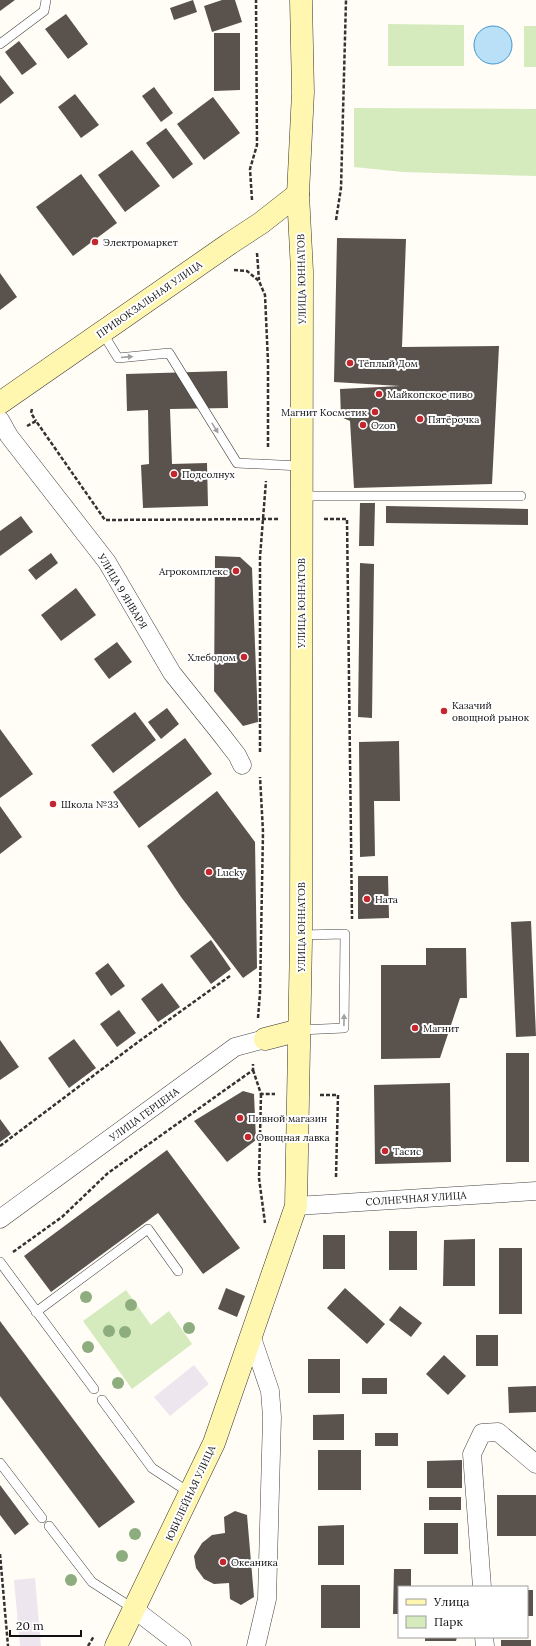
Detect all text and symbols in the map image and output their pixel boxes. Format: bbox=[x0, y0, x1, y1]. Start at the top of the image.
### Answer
street label: УЛИЦА ЮННАТОВ bbox=[294, 234, 309, 325]
place label: Электромаркет bbox=[103, 236, 178, 249]
marker: Электромаркет bbox=[90, 237, 100, 247]
street label: ПРИВОКЗАЛЬНАЯ УЛИЦА bbox=[94, 257, 205, 341]
one-way arrow bbox=[121, 353, 133, 360]
place label: Тёплый Дом bbox=[358, 357, 418, 370]
marker: Тёплый Дом bbox=[345, 358, 355, 368]
place label: Майкопское пиво bbox=[387, 388, 473, 401]
marker: Майкопское пиво bbox=[374, 389, 384, 399]
place label: Магнит Косметик bbox=[281, 406, 368, 419]
marker: Магнит Косметик bbox=[370, 407, 380, 417]
place label: Пятёрочка bbox=[428, 413, 479, 426]
marker: Пятёрочка bbox=[415, 414, 425, 424]
place label: Ozon bbox=[371, 419, 396, 432]
marker: Ozon bbox=[358, 420, 368, 430]
one-way arrow bbox=[211, 423, 219, 433]
place label: Подсолнух bbox=[182, 468, 236, 481]
marker: Подсолнух bbox=[169, 469, 179, 479]
street label: УЛИЦА 9 ЯНВАРЯ bbox=[94, 550, 150, 632]
street label: УЛИЦА ЮННАТОВ bbox=[295, 558, 308, 649]
place label: Агрокомплекс bbox=[158, 565, 228, 578]
marker: Агрокомплекс bbox=[231, 566, 241, 576]
place label: Хлебодом bbox=[188, 651, 237, 664]
marker: Хлебодом bbox=[239, 652, 249, 662]
place label: Казачий овощной рынок bbox=[452, 699, 530, 724]
marker: Казачий овощной рынок bbox=[439, 706, 449, 716]
place label: Школа №33 bbox=[61, 798, 119, 811]
marker: Школа №33 bbox=[48, 799, 58, 809]
place label: Lucky bbox=[217, 866, 245, 879]
marker: Lucky bbox=[204, 867, 214, 877]
street label: УЛИЦА ЮННАТОВ bbox=[295, 882, 308, 973]
place label: Ната bbox=[375, 893, 398, 906]
marker: Ната bbox=[362, 894, 372, 904]
one-way arrow bbox=[341, 1013, 347, 1026]
place label: Магнит bbox=[423, 1022, 459, 1035]
marker: Магнит bbox=[410, 1023, 420, 1033]
street label: УЛИЦА ГЕРЦЕНА bbox=[106, 1084, 182, 1145]
place label: Пивной магазин bbox=[248, 1112, 327, 1125]
marker: Пивной магазин bbox=[235, 1113, 245, 1123]
place label: Овощная лавка bbox=[256, 1131, 330, 1144]
marker: Овощная лавка bbox=[243, 1132, 253, 1142]
place label: Тасис bbox=[393, 1145, 421, 1158]
marker: Тасис bbox=[380, 1146, 390, 1156]
street label: СОЛНЕЧНАЯ УЛИЦА bbox=[365, 1188, 468, 1209]
street label: ЮБИЛЕЙНАЯ УЛИЦА bbox=[163, 1443, 219, 1543]
place label: Океаника bbox=[231, 1556, 278, 1569]
marker: Океаника bbox=[218, 1557, 228, 1567]
legend bbox=[398, 1586, 528, 1638]
text: Улица bbox=[433, 1594, 470, 1609]
scale bar bbox=[10, 1612, 81, 1638]
text: Парк bbox=[434, 1614, 463, 1629]
text: 20 m bbox=[16, 1618, 44, 1633]

